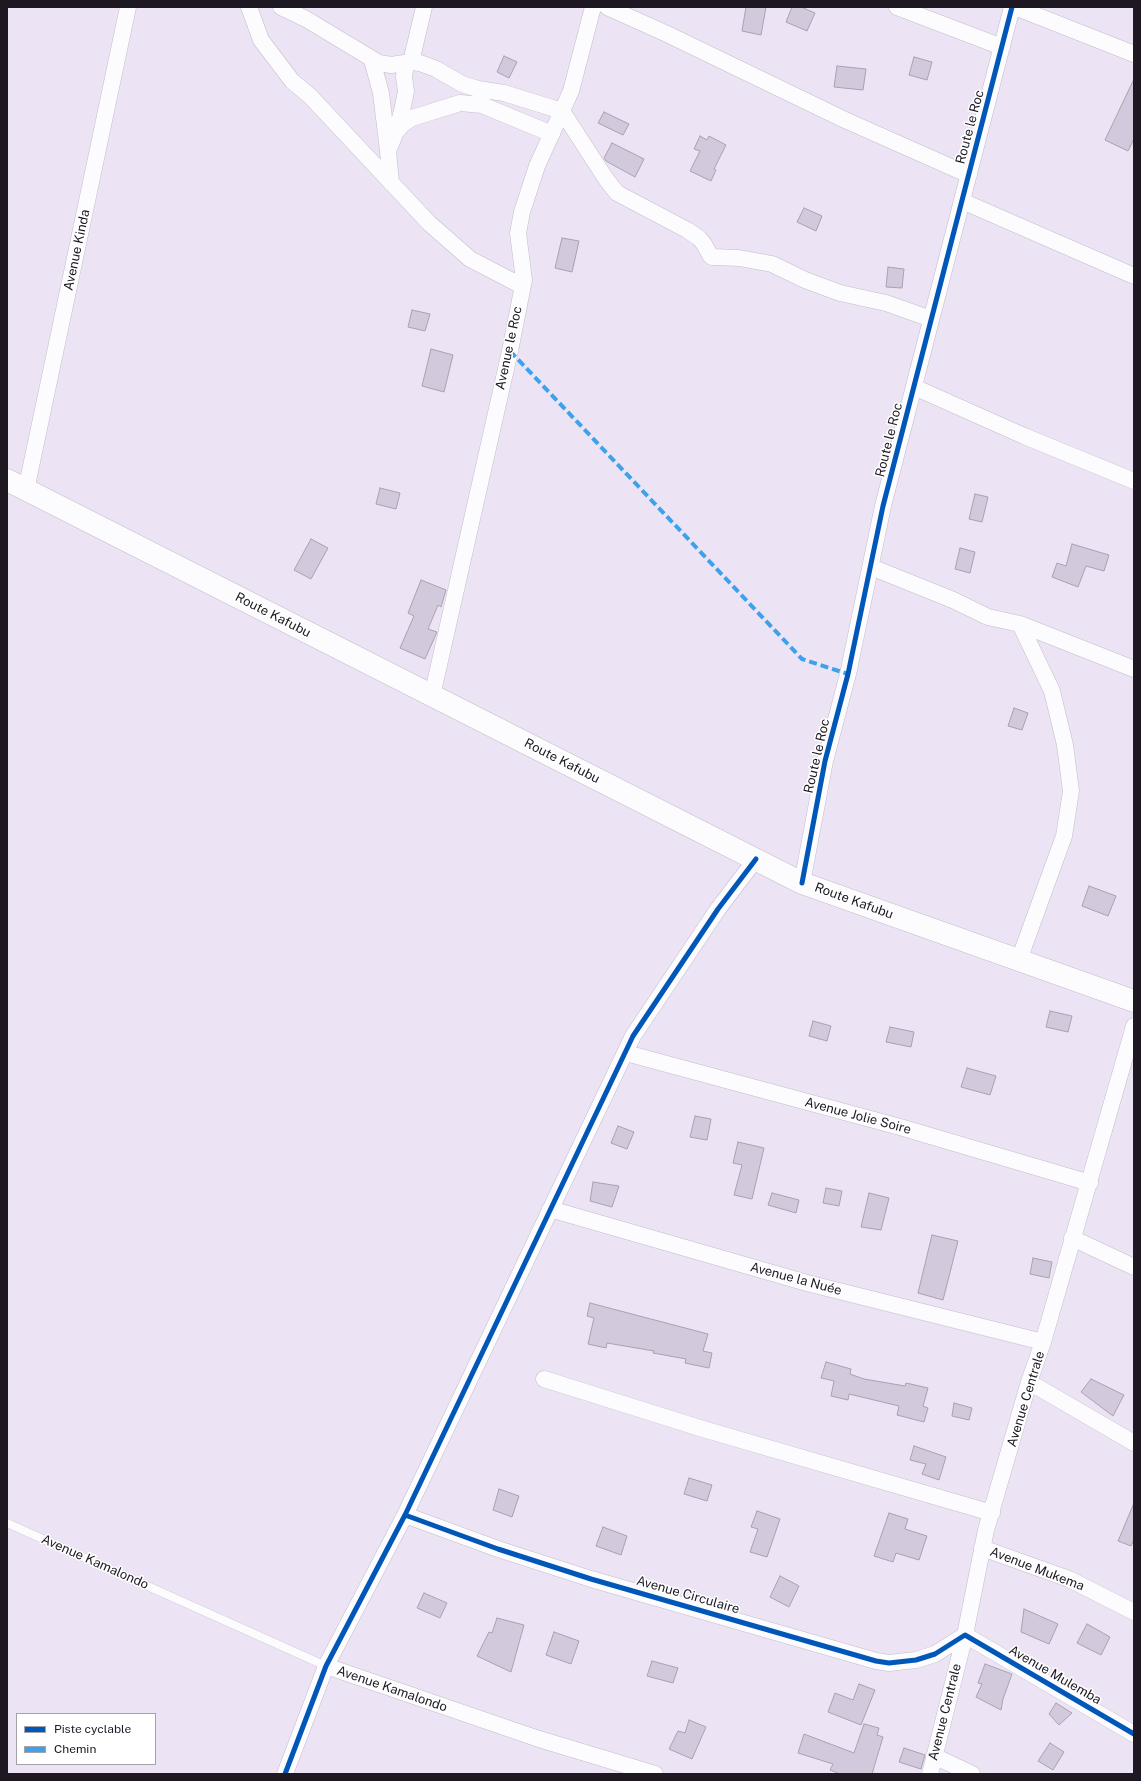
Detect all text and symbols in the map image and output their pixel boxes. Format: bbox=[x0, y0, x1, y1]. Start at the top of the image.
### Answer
street label: Route le Roc bbox=[953, 88, 987, 166]
street label: Avenue Kinda bbox=[61, 208, 93, 292]
street label: Avenue le Roc bbox=[493, 305, 525, 391]
street label: Route le Roc bbox=[872, 401, 906, 479]
street label: Route Kafubu bbox=[233, 589, 313, 641]
street label: Route le Roc bbox=[801, 717, 833, 795]
street label: Route Kafubu bbox=[522, 735, 602, 787]
street label: Route Kafubu bbox=[812, 880, 896, 922]
street label: Avenue Jolie Soire bbox=[803, 1094, 913, 1138]
street label: Avenue la Nuée bbox=[749, 1259, 843, 1299]
street label: Avenue Centrale bbox=[1004, 1349, 1048, 1449]
street label: Avenue Kamalondo bbox=[39, 1531, 151, 1593]
street label: Avenue Mukema bbox=[988, 1544, 1086, 1594]
street label: Avenue Circulaire bbox=[635, 1573, 741, 1617]
street label: Avenue Mulemba bbox=[1006, 1642, 1104, 1708]
street label: Avenue Centrale bbox=[925, 1662, 965, 1762]
street label: Avenue Kamalondo bbox=[335, 1663, 449, 1715]
legend bbox=[16, 1713, 156, 1765]
text: Piste cyclable bbox=[54, 1722, 131, 1736]
text: Chemin bbox=[54, 1742, 96, 1756]

